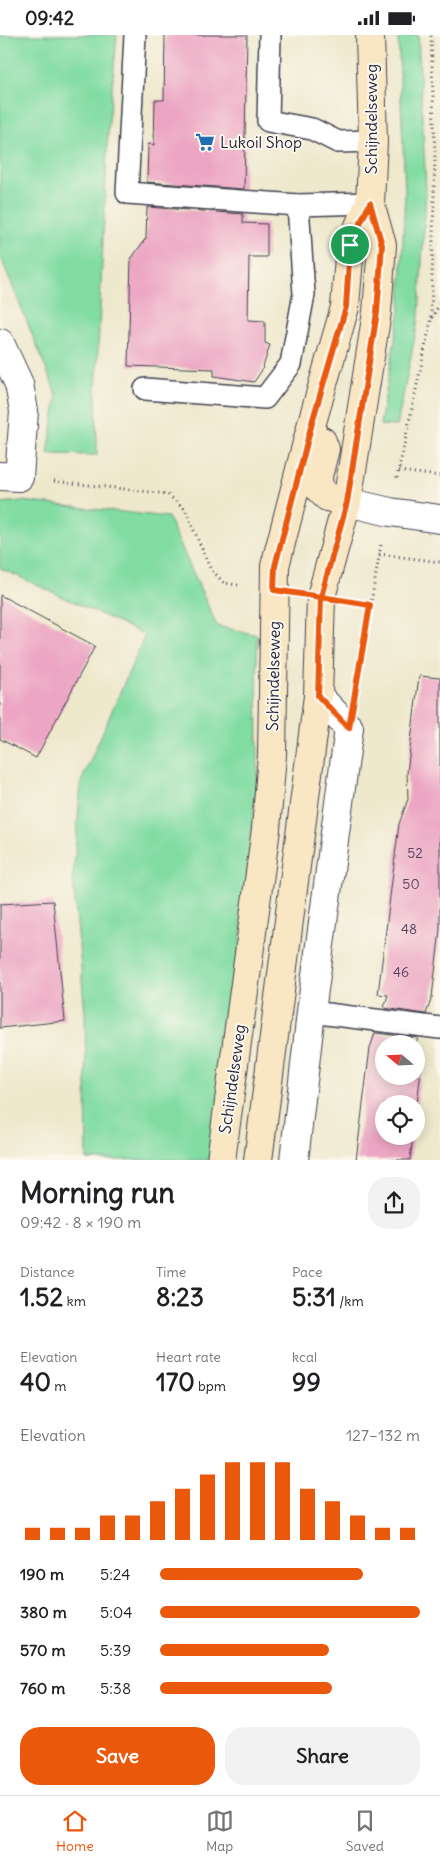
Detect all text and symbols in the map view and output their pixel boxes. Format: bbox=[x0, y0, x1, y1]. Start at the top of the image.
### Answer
text: 09:42 bbox=[25, 6, 74, 30]
street label: Schijndelseweg bbox=[361, 64, 381, 174]
supermarket icon: Lukoil Shop bbox=[194, 131, 216, 153]
place label: Lukoil Shop bbox=[220, 132, 302, 152]
pin bbox=[329, 224, 371, 266]
icon: arrive bbox=[336, 231, 364, 259]
street label: Schijndelseweg bbox=[262, 621, 284, 731]
house number: 52 bbox=[407, 844, 423, 862]
house number: 50 bbox=[402, 875, 420, 893]
house number: 48 bbox=[401, 920, 417, 938]
house number: 46 bbox=[393, 963, 409, 981]
street label: Schijndelseweg bbox=[214, 1023, 250, 1135]
north arrow bbox=[375, 1035, 425, 1085]
map controls bbox=[375, 1035, 425, 1145]
button: locate bbox=[375, 1095, 425, 1145]
text: Morning run bbox=[20, 1175, 175, 1211]
button: share bbox=[368, 1177, 420, 1229]
text: 09:42 · 8 × 190 m bbox=[20, 1212, 141, 1232]
text: Distance bbox=[20, 1263, 75, 1281]
text: Time bbox=[156, 1263, 186, 1281]
text: Pace bbox=[292, 1263, 322, 1281]
text: 1.52 bbox=[20, 1281, 63, 1313]
text: 8:23 bbox=[156, 1281, 204, 1313]
text: 5:31 bbox=[292, 1281, 336, 1313]
text: km bbox=[63, 1292, 86, 1310]
text: /km bbox=[336, 1292, 364, 1310]
text: Elevation bbox=[20, 1348, 77, 1366]
text: Heart rate bbox=[156, 1348, 221, 1366]
text: kcal bbox=[292, 1348, 317, 1366]
text: 40 bbox=[20, 1366, 51, 1398]
text: 170 bbox=[156, 1366, 195, 1398]
text: 99 bbox=[292, 1366, 321, 1398]
text: m bbox=[51, 1377, 67, 1395]
text: bpm bbox=[195, 1377, 226, 1395]
text: Elevation bbox=[20, 1425, 86, 1445]
text: 127–132 m bbox=[346, 1425, 420, 1445]
text: 190 m bbox=[20, 1564, 64, 1584]
text: 5:24 bbox=[100, 1564, 131, 1584]
text: 380 m bbox=[20, 1602, 67, 1622]
text: 5:04 bbox=[100, 1602, 133, 1622]
text: 570 m bbox=[20, 1640, 65, 1660]
text: 5:39 bbox=[100, 1640, 131, 1660]
text: 760 m bbox=[20, 1678, 65, 1698]
text: 5:38 bbox=[100, 1678, 131, 1698]
button: Save bbox=[20, 1727, 215, 1785]
button: Share bbox=[225, 1727, 420, 1785]
tab: Home bbox=[56, 1807, 94, 1855]
tab: Map bbox=[206, 1807, 234, 1855]
tab: Saved bbox=[346, 1807, 384, 1855]

